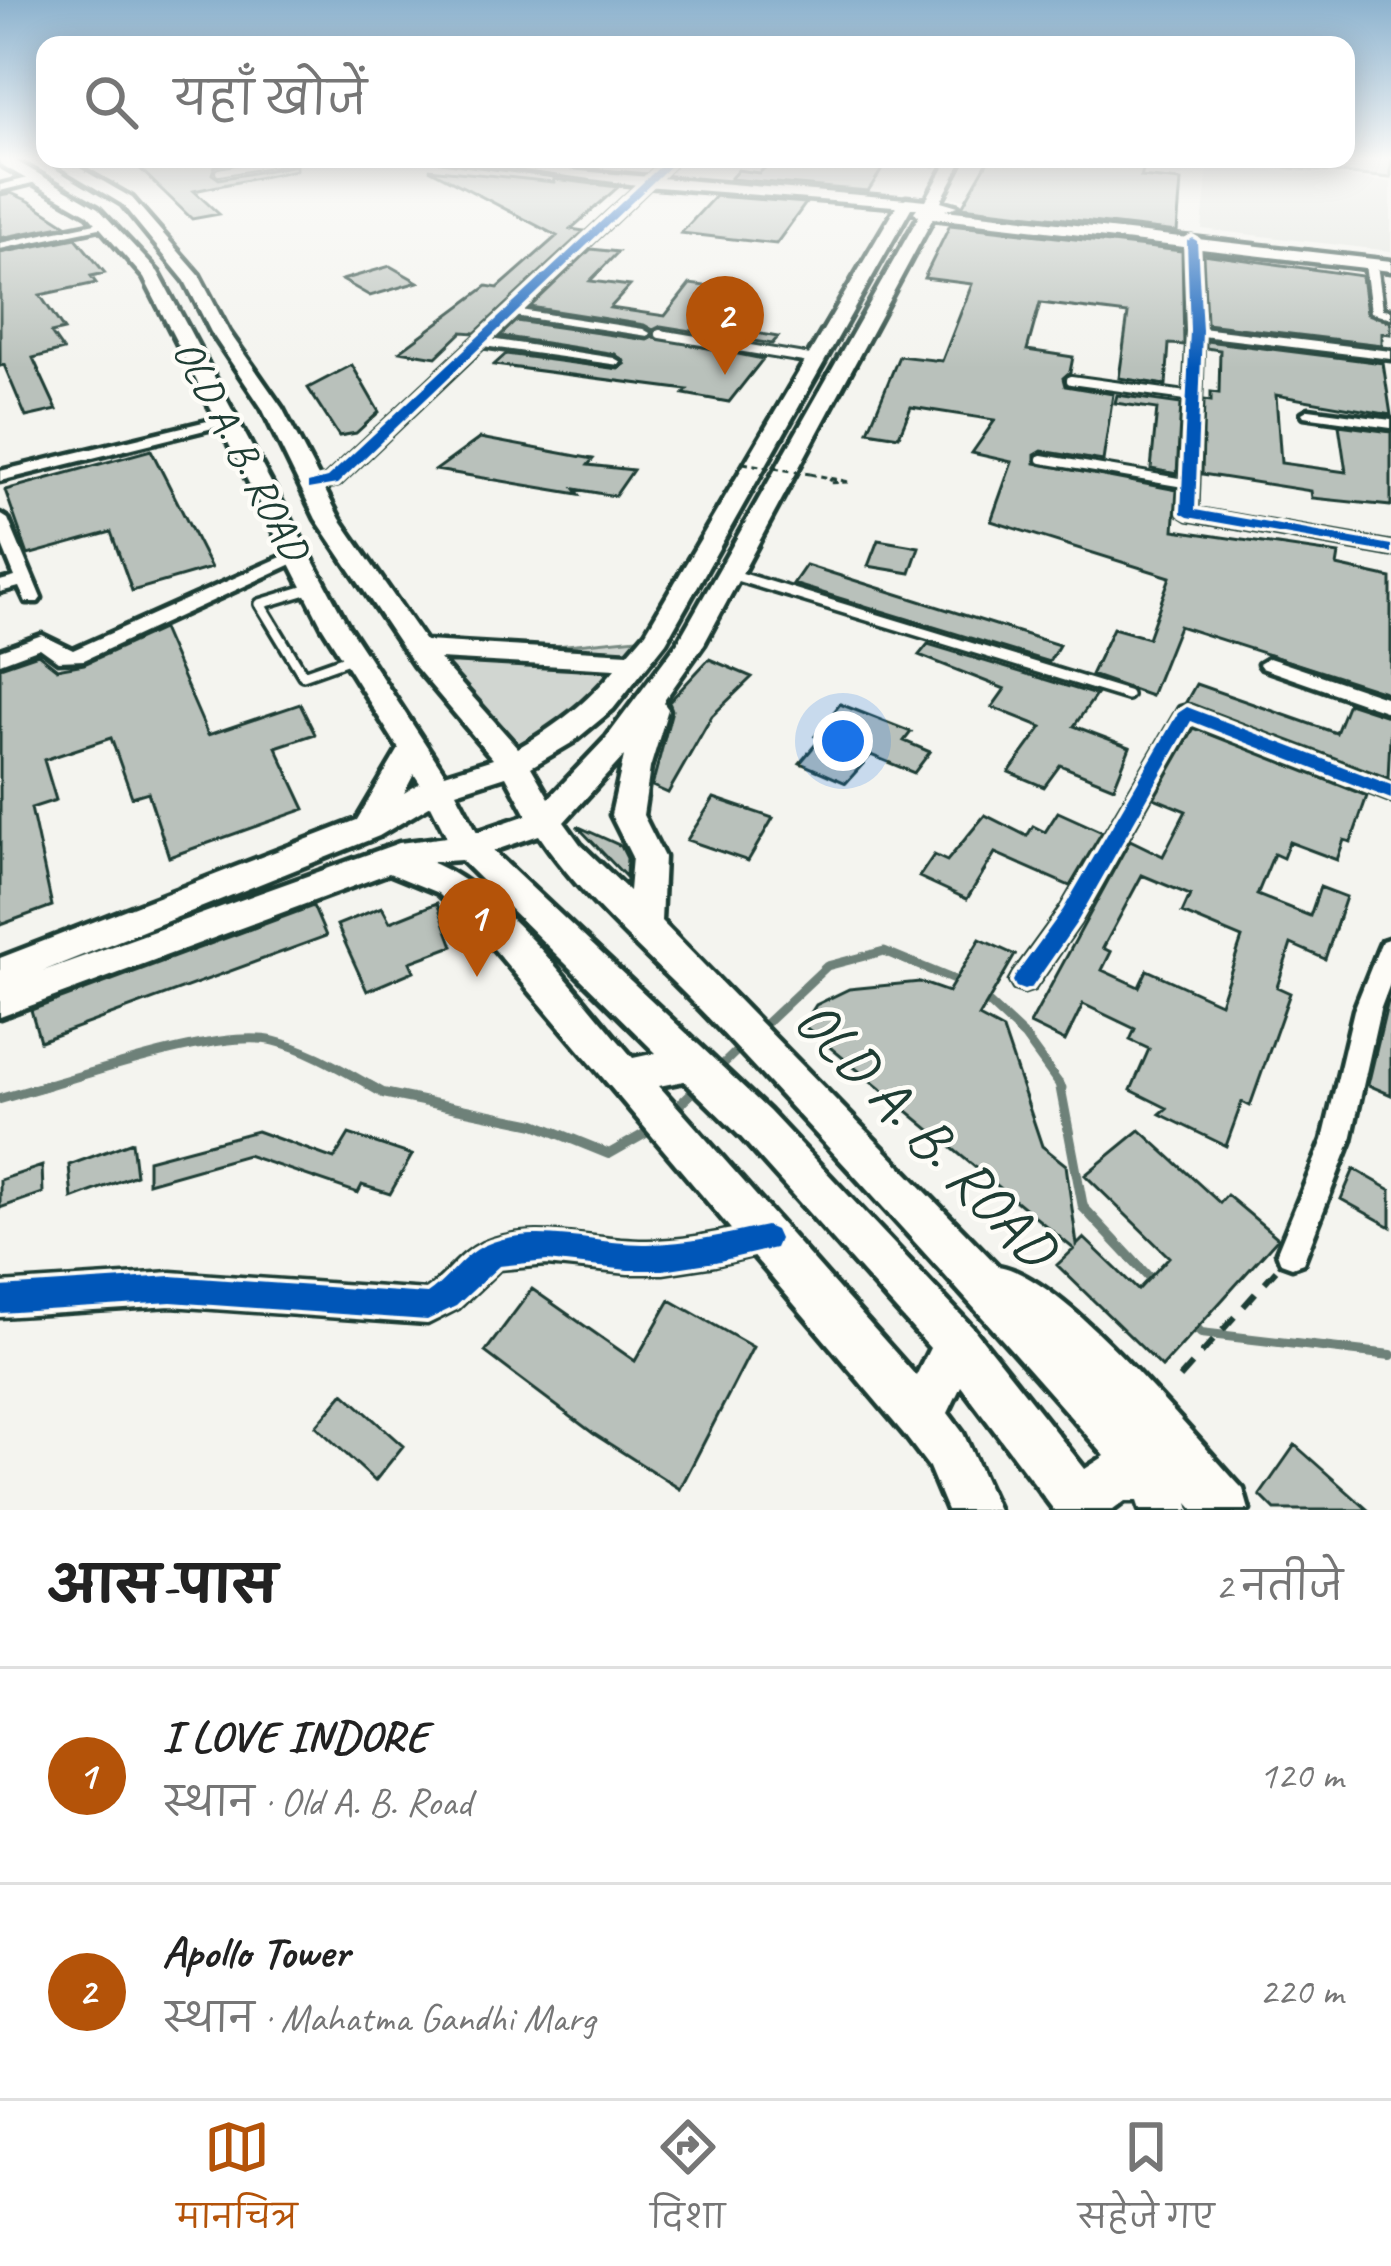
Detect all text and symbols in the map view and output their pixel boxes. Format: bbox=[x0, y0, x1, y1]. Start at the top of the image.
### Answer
search box bbox=[36, 36, 1355, 168]
icon: search bbox=[78, 69, 144, 135]
text: यहाँ खोजें bbox=[174, 71, 367, 128]
pin: 2 bbox=[686, 276, 764, 375]
street label: OLD A. B. ROAD bbox=[161, 331, 322, 572]
your location bbox=[813, 711, 873, 771]
pin: 1 bbox=[438, 878, 516, 977]
street label: OLD A. B. ROAD bbox=[779, 982, 1076, 1287]
text: आस-पास bbox=[48, 1553, 277, 1617]
text: 2 नतीजे bbox=[1215, 1562, 1343, 1611]
text: I LOVE INDORE bbox=[162, 1708, 428, 1765]
text: 1 bbox=[78, 1751, 96, 1800]
text: 120 m bbox=[1259, 1751, 1343, 1800]
text: स्थान · Old A. B. Road bbox=[162, 1778, 472, 1827]
text: Apollo Tower bbox=[162, 1924, 349, 1981]
text: 2 bbox=[78, 1967, 96, 2016]
text: 220 m bbox=[1259, 1967, 1343, 2016]
text: स्थान · Mahatma Gandhi Marg bbox=[162, 1994, 595, 2043]
tab: मानचित्र bbox=[176, 2114, 297, 2253]
tab: दिशा bbox=[650, 2114, 725, 2253]
tab: सहेजे गए bbox=[1078, 2114, 1215, 2253]

